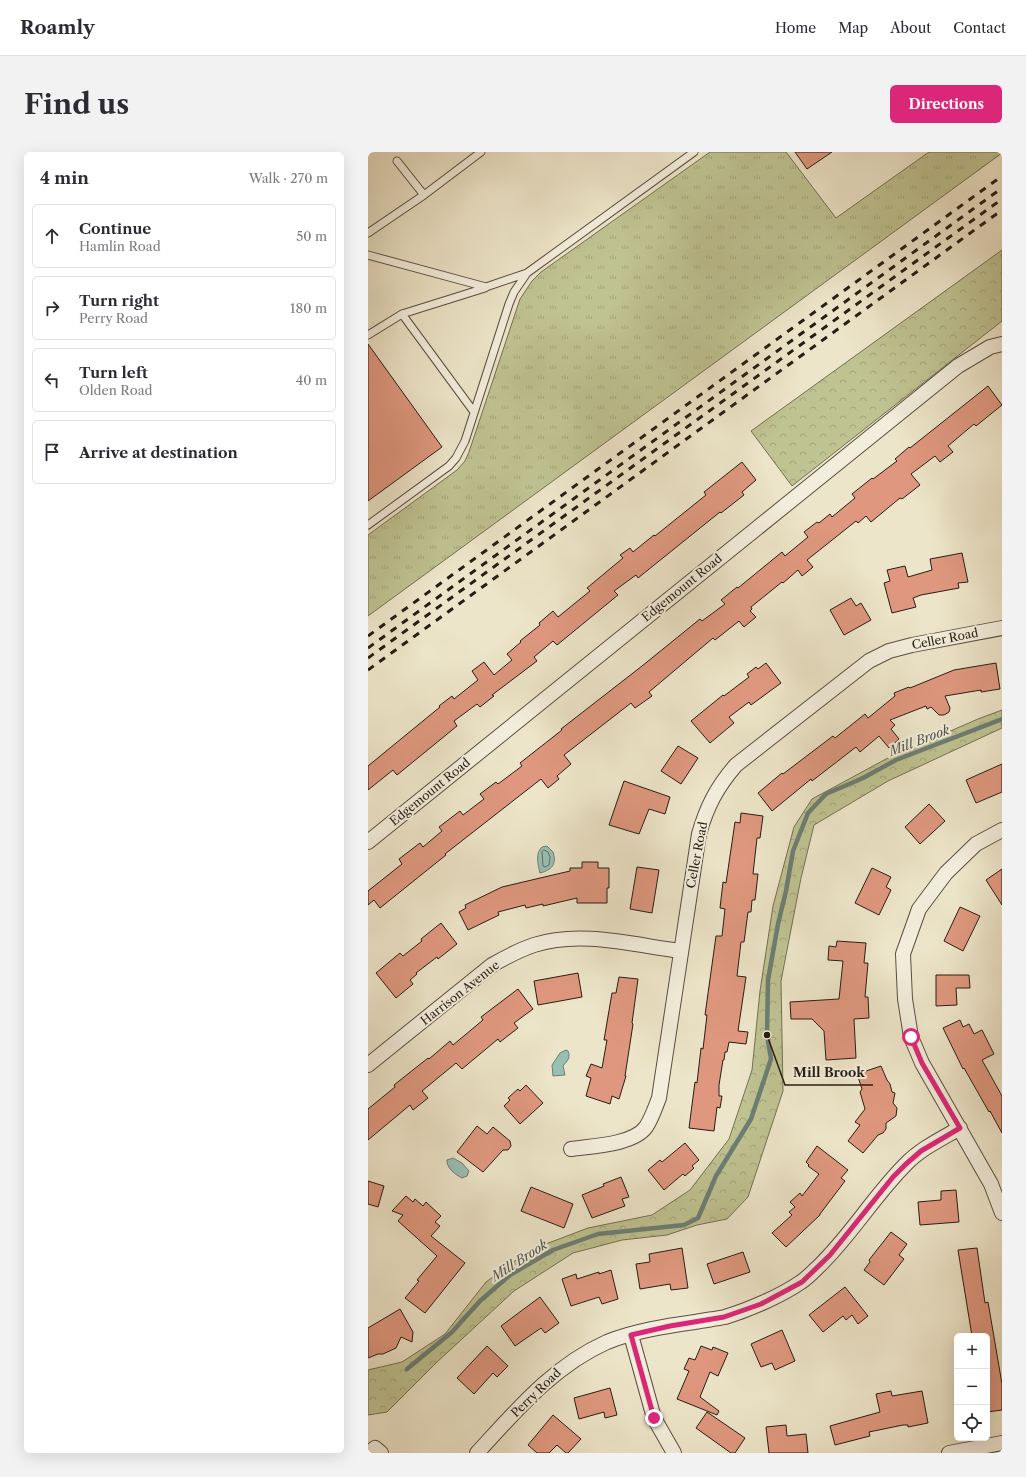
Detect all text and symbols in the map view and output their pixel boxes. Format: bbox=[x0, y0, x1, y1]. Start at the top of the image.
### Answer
text: Roamly bbox=[20, 16, 95, 39]
text: Home bbox=[775, 19, 816, 37]
text: Map bbox=[838, 19, 868, 37]
text: About bbox=[890, 19, 931, 37]
text: Contact bbox=[953, 19, 1006, 37]
button: Directions bbox=[890, 85, 1002, 123]
text: Find us bbox=[24, 87, 129, 121]
text: 4 min bbox=[40, 168, 89, 188]
text: Walk · 270 m bbox=[249, 170, 328, 186]
text: Continue bbox=[79, 219, 151, 238]
icon: ahead bbox=[41, 225, 63, 247]
text: 50 m bbox=[296, 228, 327, 244]
text: Hamlin Road bbox=[79, 238, 161, 254]
text: Turn right bbox=[79, 291, 159, 310]
icon: right bbox=[41, 297, 63, 319]
text: 180 m bbox=[290, 300, 327, 316]
text: Perry Road bbox=[79, 310, 148, 326]
text: Turn left bbox=[79, 363, 148, 382]
icon: left bbox=[41, 369, 63, 391]
text: 40 m bbox=[296, 372, 327, 388]
text: Olden Road bbox=[79, 382, 153, 398]
icon: arrive bbox=[41, 441, 63, 463]
text: Arrive at destination bbox=[79, 443, 238, 462]
street label: Edgemount Road bbox=[638, 550, 725, 625]
street label: Celler Road bbox=[910, 625, 980, 652]
water label: Mill Brook bbox=[885, 721, 952, 760]
street label: Edgemount Road bbox=[386, 754, 473, 829]
street label: Celler Road bbox=[683, 820, 710, 889]
street label: Harrison Avenue bbox=[417, 957, 502, 1028]
route start bbox=[902, 1028, 920, 1046]
callout: Mill Brook bbox=[785, 1060, 873, 1085]
text: Mill Brook bbox=[793, 1064, 865, 1080]
water label: Mill Brook bbox=[486, 1236, 550, 1285]
map controls bbox=[954, 1333, 990, 1441]
button: + bbox=[954, 1333, 990, 1369]
street label: Perry Road bbox=[508, 1365, 564, 1420]
button: − bbox=[954, 1369, 990, 1405]
button: locate bbox=[954, 1405, 990, 1441]
route end bbox=[645, 1409, 663, 1427]

